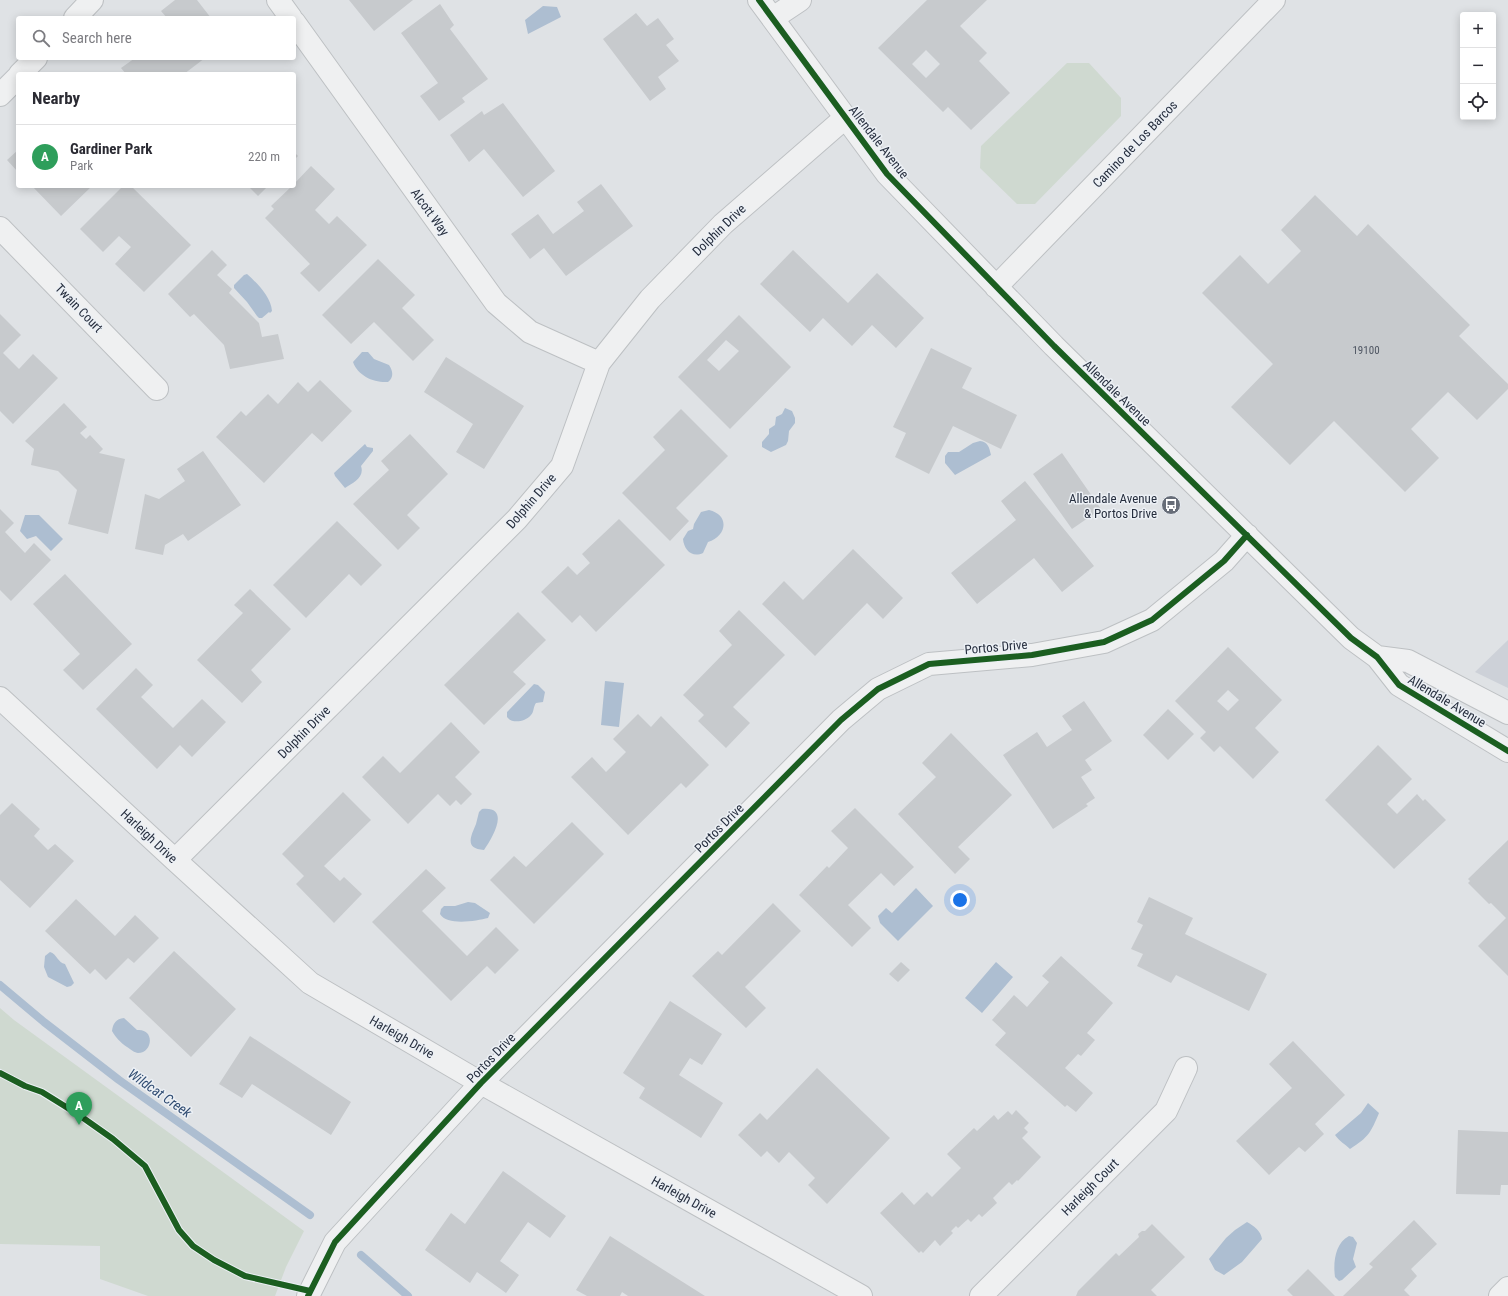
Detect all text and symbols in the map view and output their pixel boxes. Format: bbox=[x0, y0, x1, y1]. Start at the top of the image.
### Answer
map controls bbox=[1460, 12, 1496, 120]
button: + bbox=[1460, 12, 1496, 48]
search box bbox=[16, 16, 296, 60]
icon: search bbox=[30, 27, 52, 49]
text: Search here bbox=[62, 29, 132, 47]
button: − bbox=[1460, 48, 1496, 84]
button: locate bbox=[1460, 84, 1496, 120]
text: Nearby bbox=[32, 88, 80, 108]
street label: Camino de Los Barcos bbox=[1090, 97, 1180, 191]
street label: Allendale Avenue bbox=[846, 103, 912, 181]
text: Gardiner Park bbox=[70, 140, 153, 158]
text: A bbox=[41, 149, 49, 164]
text: 220 m bbox=[248, 149, 280, 164]
text: Park bbox=[70, 158, 93, 173]
street label: Alcott Way bbox=[408, 185, 453, 239]
street label: Dolphin Drive bbox=[689, 201, 749, 259]
street label: Twain Court bbox=[52, 281, 106, 335]
house number: 19100 bbox=[1352, 344, 1380, 357]
street label: Allendale Avenue bbox=[1080, 357, 1154, 429]
street label: Dolphin Drive bbox=[503, 470, 559, 532]
place label: Allendale Avenue & Portos Drive bbox=[1069, 491, 1157, 521]
bus stop icon: Allendale Avenue & Portos Drive bbox=[1160, 494, 1182, 516]
street label: Portos Drive bbox=[964, 637, 1028, 657]
street label: Allendale Avenue bbox=[1405, 672, 1489, 730]
street label: Dolphin Drive bbox=[275, 703, 333, 761]
street label: Portos Drive bbox=[691, 800, 747, 856]
street label: Harleigh Drive bbox=[118, 806, 180, 866]
your location bbox=[950, 890, 970, 910]
street label: Harleigh Drive bbox=[367, 1013, 437, 1061]
street label: Portos Drive bbox=[464, 1030, 518, 1086]
water label: Wildcat Creek bbox=[125, 1065, 196, 1121]
pin: A bbox=[66, 1092, 92, 1125]
street label: Harleigh Court bbox=[1058, 1155, 1122, 1219]
street label: Harleigh Drive bbox=[649, 1173, 719, 1221]

